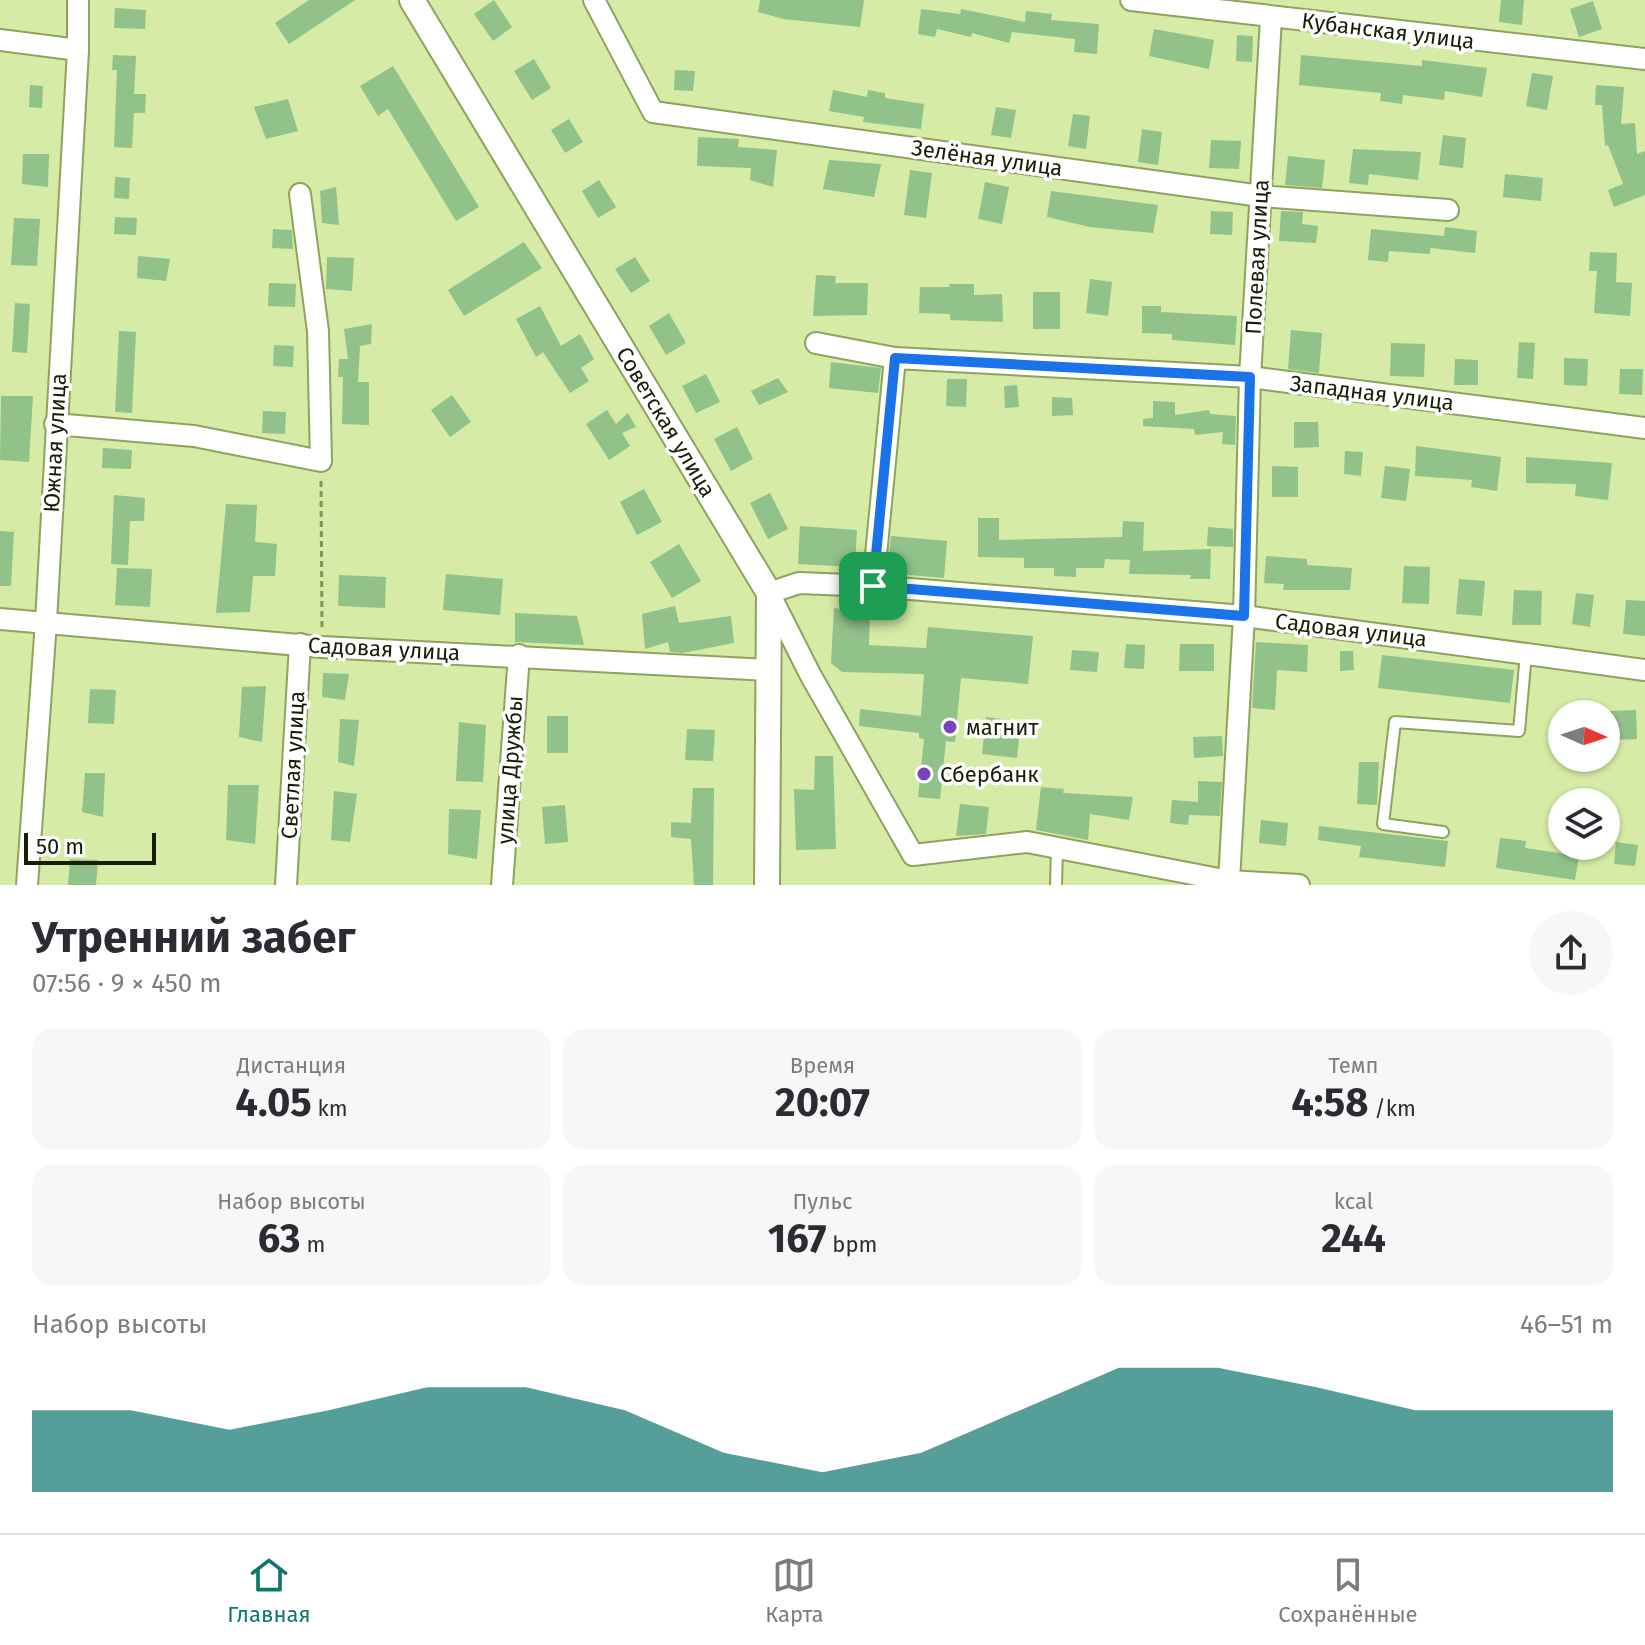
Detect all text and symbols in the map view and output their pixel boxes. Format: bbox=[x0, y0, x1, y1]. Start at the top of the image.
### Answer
street label: Кубанская улица bbox=[1300, 7, 1476, 55]
street label: Зелёная улица bbox=[910, 134, 1064, 182]
street label: Полевая улица bbox=[1239, 179, 1275, 335]
street label: Советская улица bbox=[610, 342, 722, 502]
street label: Западная улица bbox=[1289, 370, 1455, 416]
street label: Южная улица bbox=[38, 373, 72, 513]
pin bbox=[839, 552, 907, 620]
icon: arrive bbox=[851, 564, 895, 608]
street label: Садовая улица bbox=[1274, 607, 1428, 653]
street label: Садовая улица bbox=[307, 632, 461, 666]
street label: Светлая улица bbox=[276, 690, 310, 840]
street label: улица Дружбы bbox=[491, 695, 529, 845]
north arrow bbox=[1548, 700, 1620, 772]
map controls bbox=[1548, 700, 1620, 860]
place label: магнит bbox=[966, 714, 1038, 741]
marker: магнит bbox=[941, 718, 959, 736]
place label: Сбербанк bbox=[940, 761, 1039, 788]
marker: Сбербанк bbox=[915, 765, 933, 783]
button: layers bbox=[1548, 788, 1620, 860]
scale bar bbox=[24, 829, 156, 865]
text: 50 m bbox=[36, 833, 84, 860]
text: Утренний забег bbox=[32, 911, 356, 964]
button: share bbox=[1529, 911, 1613, 995]
text: 07:56 · 9 × 450 m bbox=[32, 968, 222, 999]
text: Дистанция bbox=[237, 1052, 346, 1079]
text: Время bbox=[790, 1052, 855, 1079]
text: Темп bbox=[1329, 1052, 1378, 1079]
text: 4.05 bbox=[235, 1079, 312, 1127]
text: 20:07 bbox=[775, 1079, 870, 1127]
text: 4:58 bbox=[1291, 1079, 1368, 1127]
text: km bbox=[312, 1095, 348, 1122]
text: /km bbox=[1368, 1095, 1416, 1122]
text: Набор высоты bbox=[217, 1188, 366, 1215]
text: Пульс bbox=[793, 1188, 852, 1215]
text: kcal bbox=[1334, 1188, 1373, 1215]
text: 63 bbox=[258, 1215, 301, 1263]
text: 167 bbox=[768, 1215, 827, 1263]
text: 244 bbox=[1321, 1215, 1386, 1263]
text: m bbox=[301, 1231, 325, 1258]
text: bpm bbox=[827, 1231, 877, 1258]
text: Набор высоты bbox=[32, 1309, 207, 1340]
text: 46–51 m bbox=[1520, 1309, 1613, 1340]
tab: Главная bbox=[227, 1553, 311, 1628]
tab: Карта bbox=[765, 1553, 824, 1628]
tab: Сохранённые bbox=[1278, 1553, 1418, 1628]

